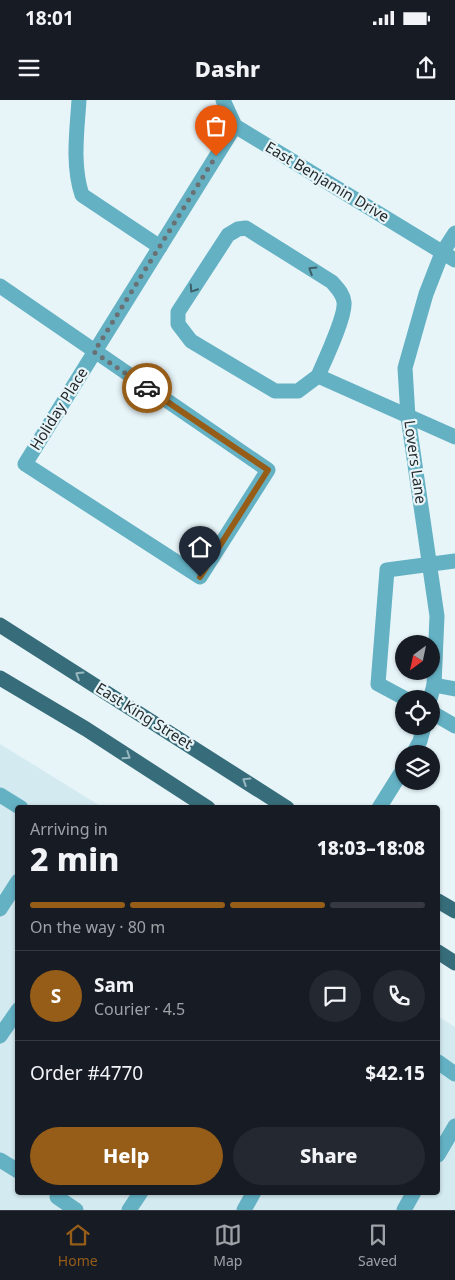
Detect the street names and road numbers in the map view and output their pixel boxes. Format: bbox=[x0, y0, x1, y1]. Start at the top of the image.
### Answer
street label: East Benjamin Drive bbox=[262, 136, 393, 226]
street label: Holiday Place bbox=[25, 363, 92, 454]
street label: Lovers Lane bbox=[400, 419, 432, 505]
street label: East King Street bbox=[92, 677, 197, 753]

